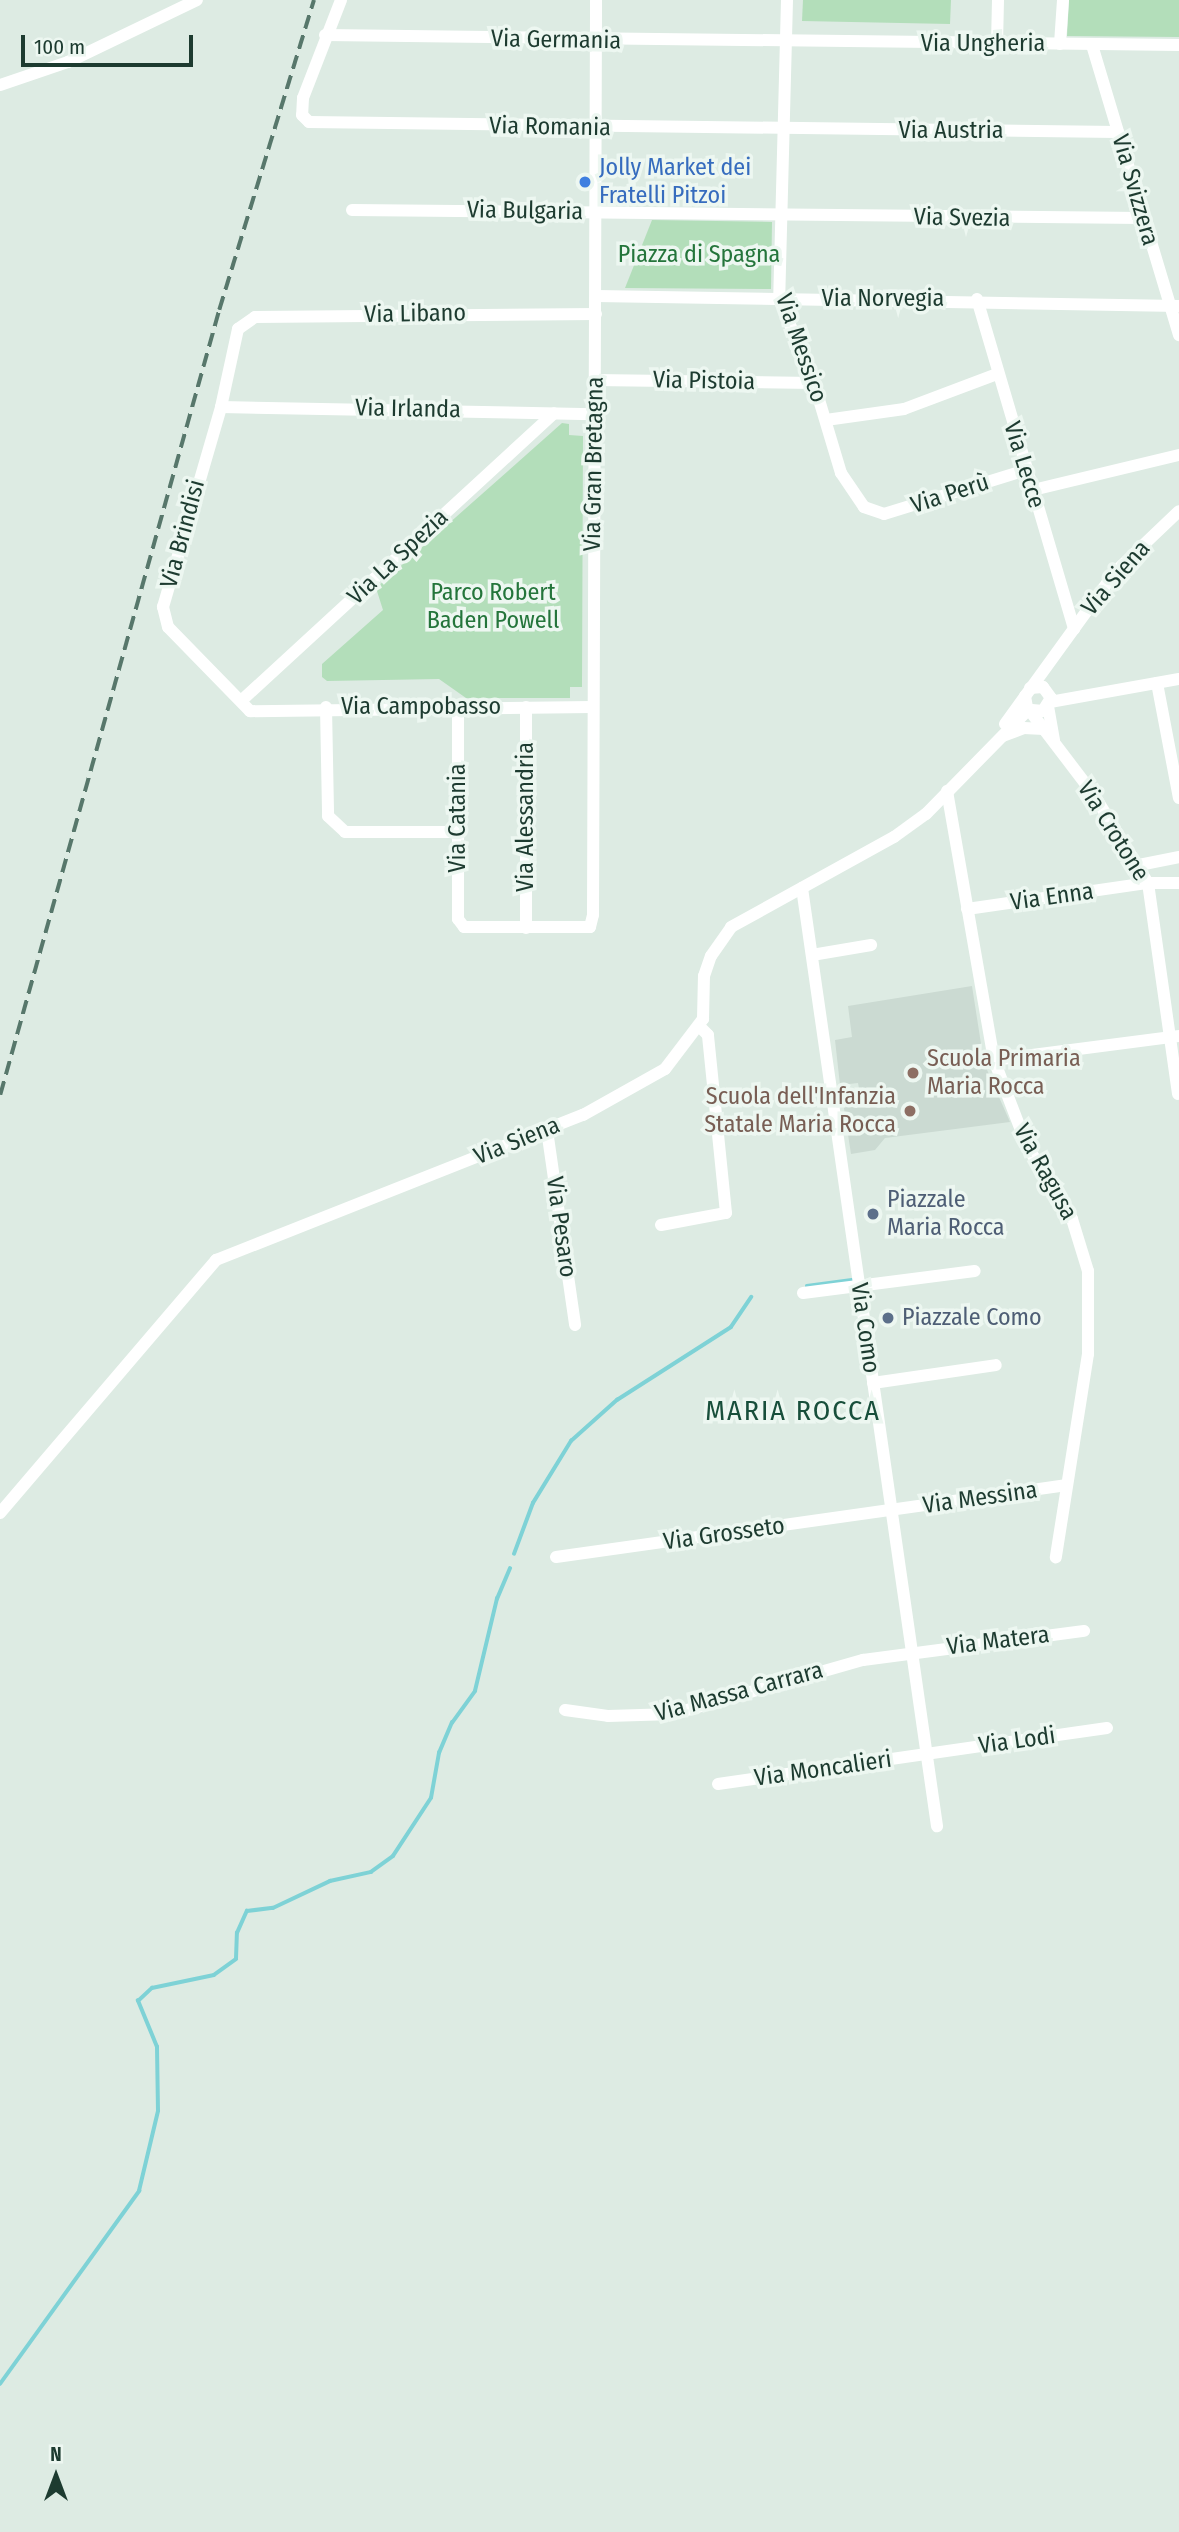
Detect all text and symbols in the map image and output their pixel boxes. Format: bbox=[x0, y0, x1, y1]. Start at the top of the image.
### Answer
scale bar bbox=[24, 21, 196, 65]
street label: Via Germania bbox=[491, 24, 621, 56]
street label: Via Ungheria bbox=[921, 30, 1045, 58]
text: 100 m bbox=[34, 34, 85, 60]
street label: Via Romania bbox=[489, 112, 611, 142]
street label: Via Austria bbox=[898, 117, 1004, 145]
street label: Via Svizzera bbox=[1105, 131, 1165, 249]
place label: Jolly Market dei Fratelli Pitzoi bbox=[599, 154, 751, 210]
marker: Jolly Market dei Fratelli Pitzoi bbox=[577, 174, 593, 190]
street label: Via Bulgaria bbox=[467, 196, 583, 226]
street label: Via Svezia bbox=[913, 203, 1011, 233]
park label: Piazza di Spagna bbox=[618, 241, 780, 269]
street label: Via Norvegia bbox=[822, 285, 944, 313]
street label: Via Messico bbox=[769, 290, 833, 406]
street label: Via Libano bbox=[364, 299, 466, 329]
street label: Via Pistoia bbox=[653, 366, 755, 396]
street label: Via Gran Bretagna bbox=[578, 376, 610, 552]
street label: Via Irlanda bbox=[355, 394, 461, 424]
street label: Via Lecce bbox=[997, 418, 1051, 512]
street label: Via Perù bbox=[907, 468, 993, 520]
street label: Via Brindisi bbox=[155, 477, 211, 591]
street label: Via La Spezia bbox=[342, 503, 454, 611]
street label: Via Siena bbox=[1076, 535, 1156, 621]
park label: Parco Robert Baden Powell bbox=[427, 579, 559, 635]
street label: Via Campobasso bbox=[341, 693, 501, 721]
street label: Via Alessandria bbox=[512, 742, 540, 892]
street label: Via Catania bbox=[444, 763, 472, 873]
street label: Via Crotone bbox=[1071, 776, 1155, 886]
street label: Via Enna bbox=[1009, 877, 1095, 917]
place label: Scuola Primaria Maria Rocca bbox=[927, 1045, 1081, 1101]
marker: Scuola Primaria Maria Rocca bbox=[905, 1065, 921, 1081]
place label: Scuola dell'Infanzia Statale Maria Rocca bbox=[704, 1083, 896, 1139]
marker: Scuola dell'Infanzia Statale Maria Rocca bbox=[902, 1103, 918, 1119]
street label: Via Siena bbox=[470, 1111, 564, 1171]
street label: Via Ragusa bbox=[1007, 1119, 1083, 1225]
street label: Via Pesaro bbox=[540, 1175, 582, 1279]
place label: Piazzale Maria Rocca bbox=[887, 1186, 1005, 1242]
marker: Piazzale Maria Rocca bbox=[865, 1206, 881, 1222]
street label: Via Como bbox=[844, 1281, 886, 1375]
place label: Piazzale Como bbox=[902, 1304, 1042, 1332]
marker: Piazzale Como bbox=[880, 1310, 896, 1326]
district label: MARIA ROCCA bbox=[707, 1394, 879, 1428]
street label: Via Messina bbox=[921, 1476, 1039, 1520]
street label: Via Grosseto bbox=[662, 1511, 786, 1557]
street label: Via Matera bbox=[945, 1620, 1051, 1662]
street label: Via Massa Carrara bbox=[652, 1656, 826, 1728]
street label: Via Lodi bbox=[977, 1721, 1057, 1761]
street label: Via Moncalieri bbox=[753, 1745, 893, 1793]
north arrow bbox=[21, 2441, 91, 2511]
text: N bbox=[50, 2443, 62, 2466]

